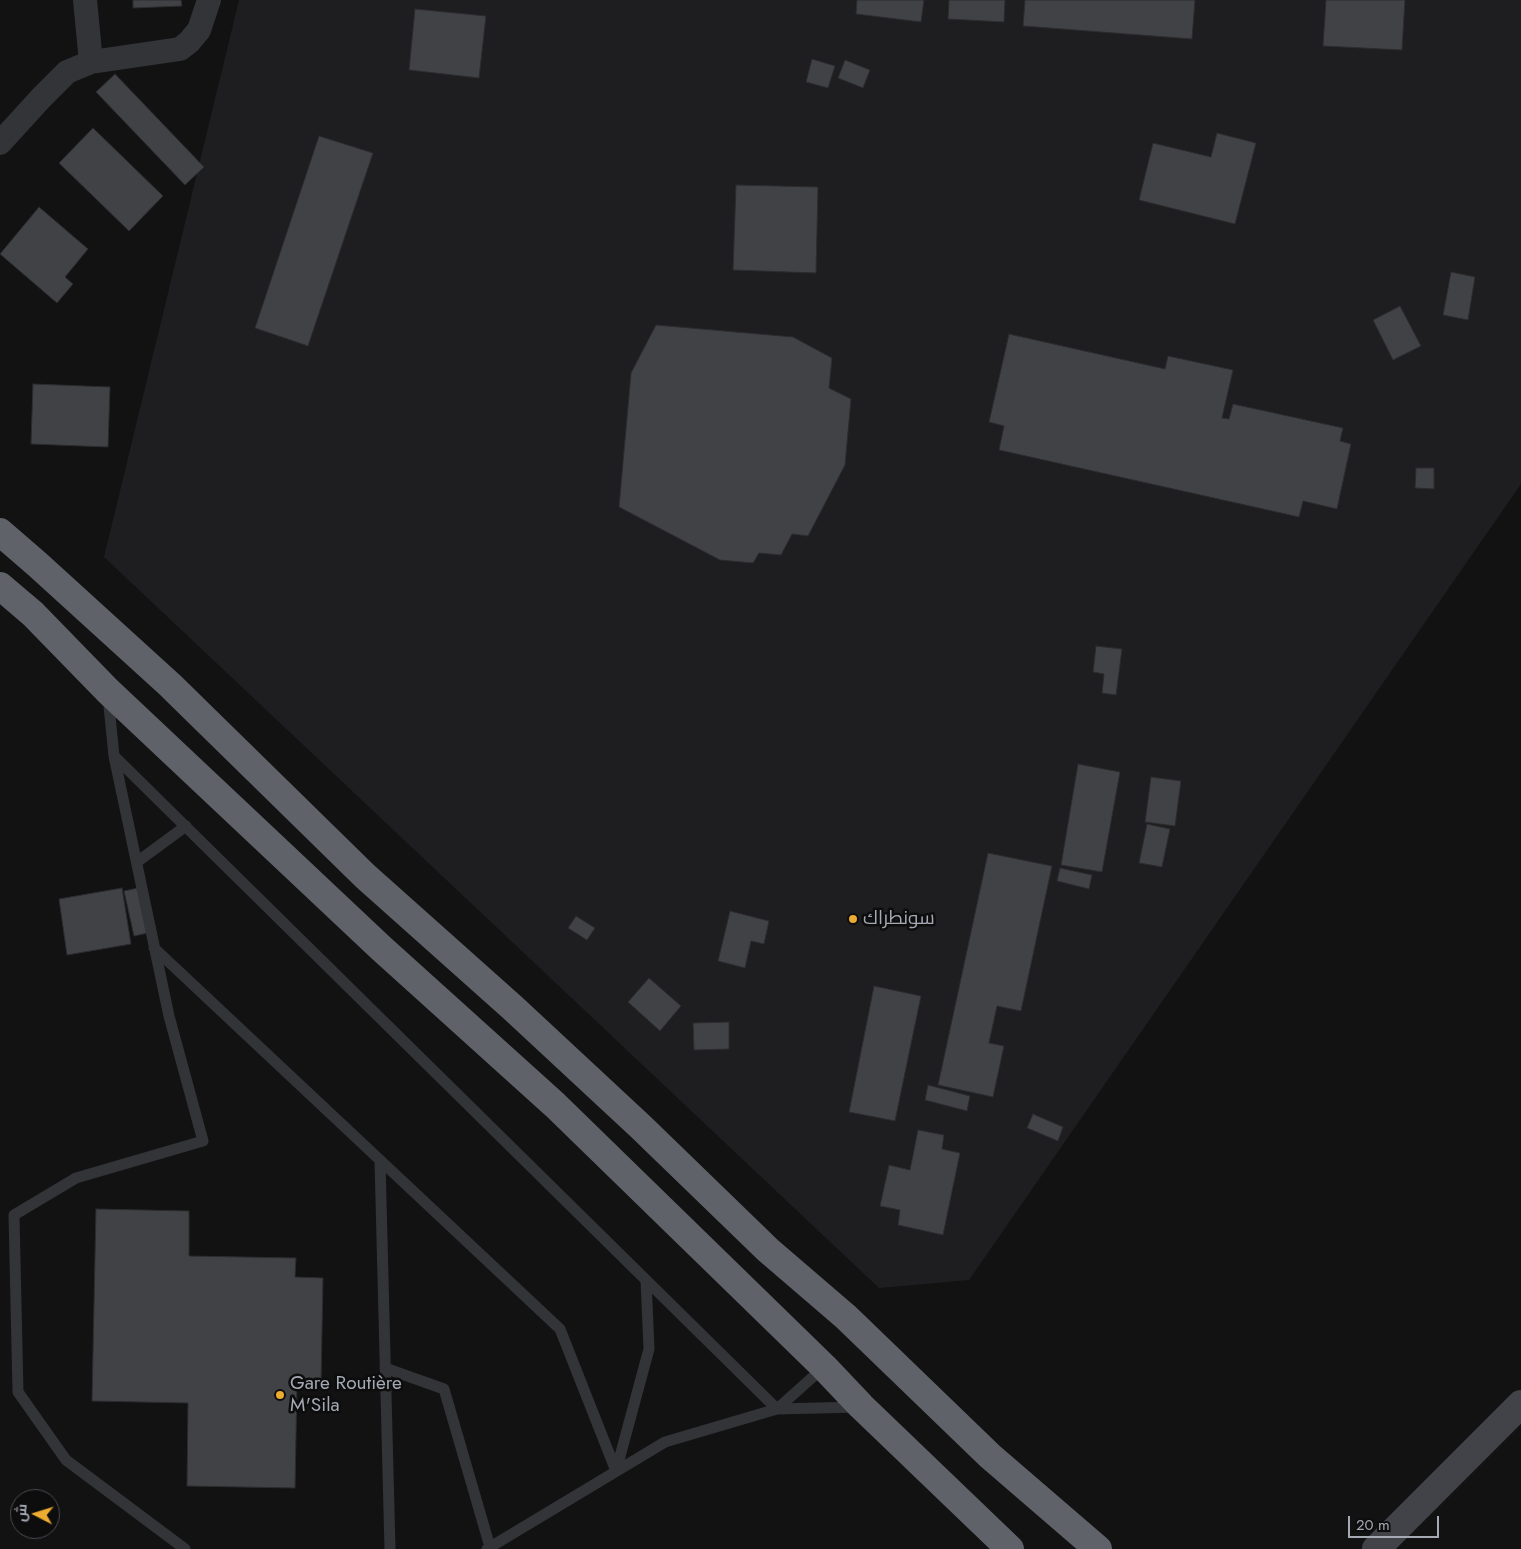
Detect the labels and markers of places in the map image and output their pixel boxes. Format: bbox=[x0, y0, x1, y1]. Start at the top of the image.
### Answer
place label: سونطراك bbox=[863, 908, 935, 930]
marker: سونطراك bbox=[847, 913, 859, 925]
place label: Gare Routière M'Sila bbox=[290, 1373, 402, 1417]
marker: Gare Routière M'Sila bbox=[274, 1389, 286, 1401]

